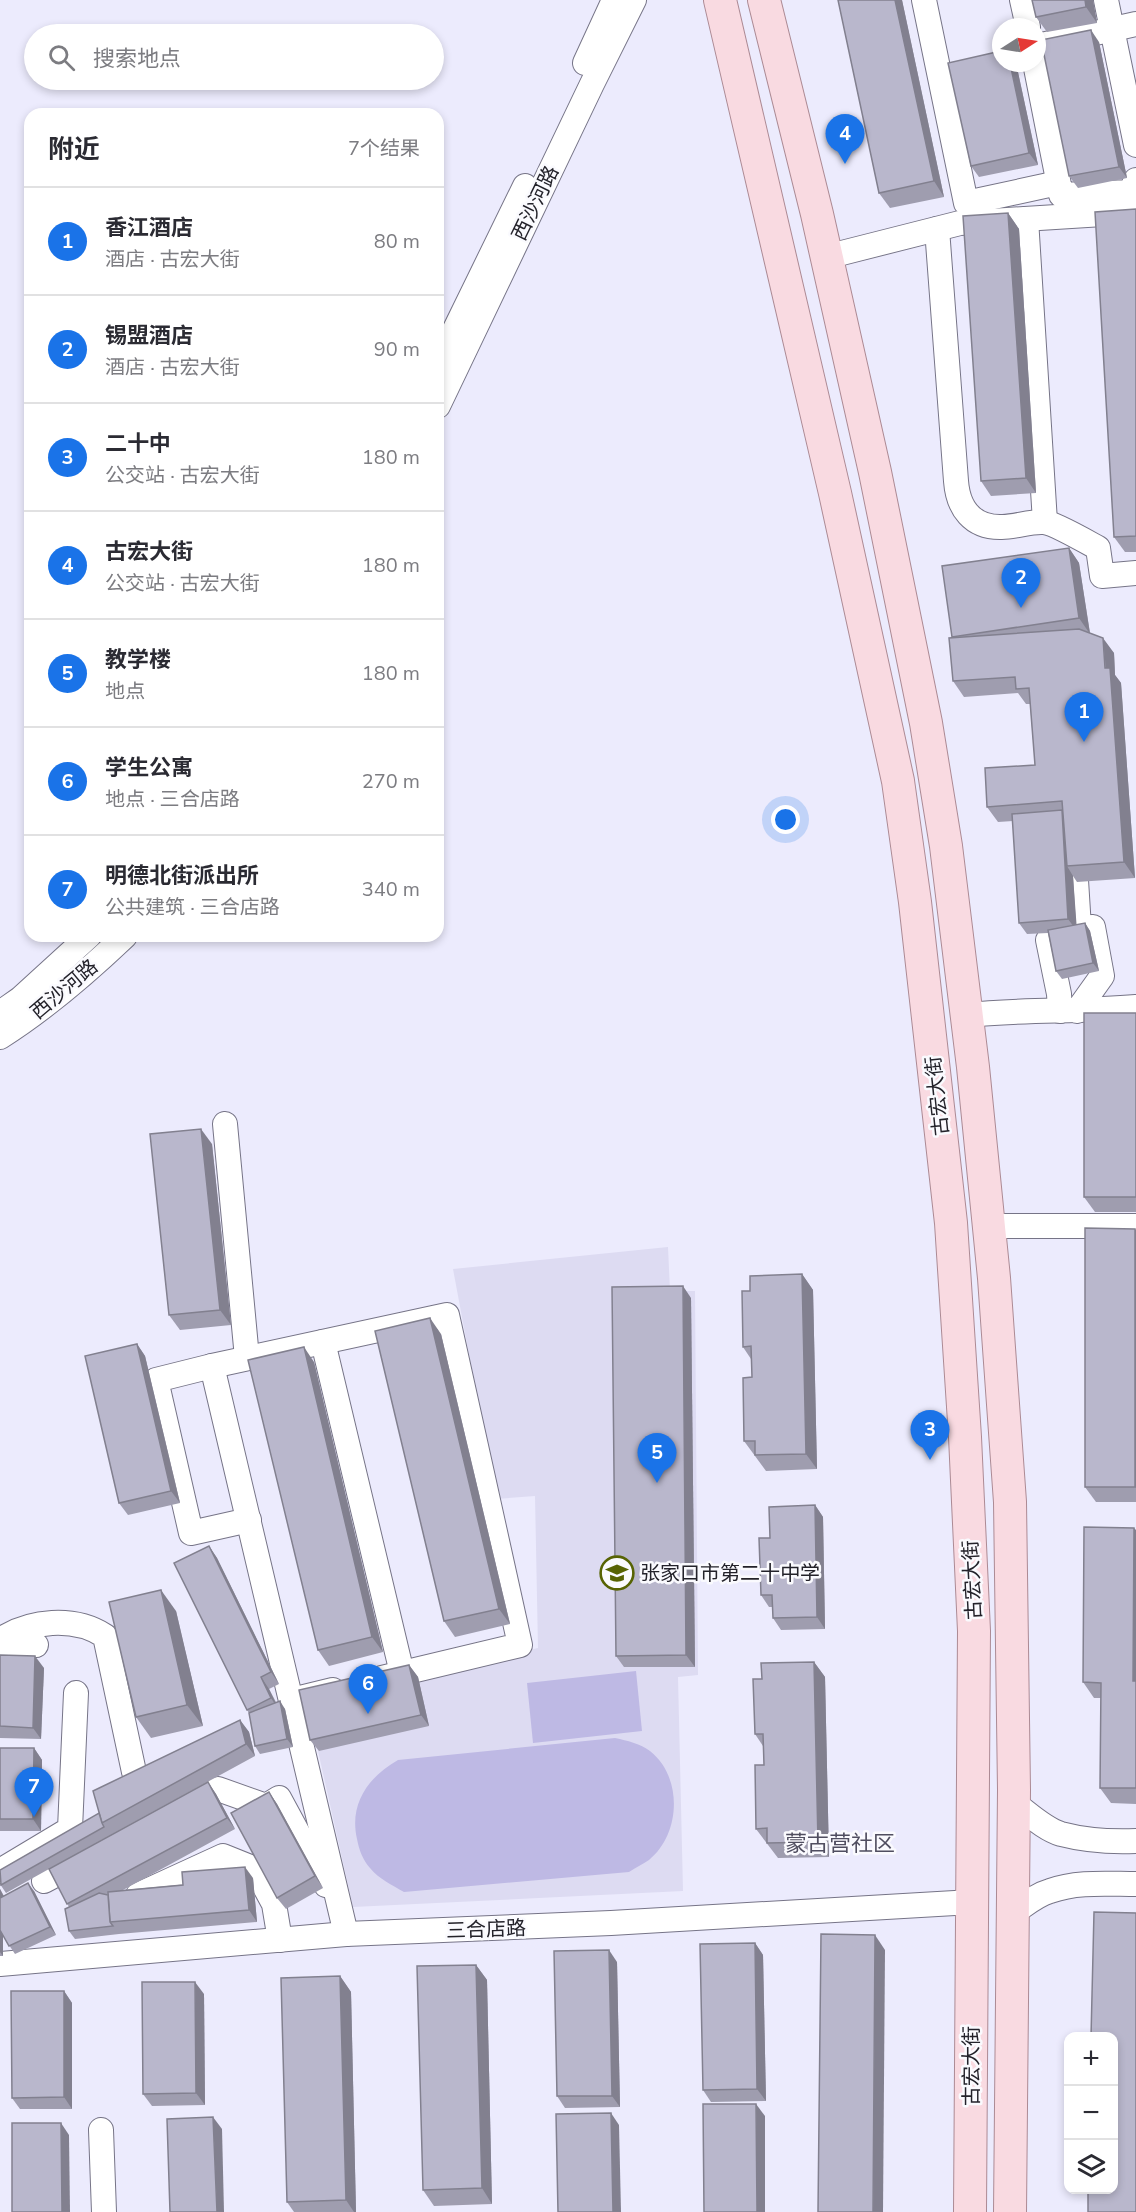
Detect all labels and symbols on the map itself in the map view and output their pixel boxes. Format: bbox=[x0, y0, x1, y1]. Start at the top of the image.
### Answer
north arrow bbox=[992, 18, 1046, 72]
pin: 4 bbox=[826, 114, 864, 164]
street label: 西沙河路 bbox=[506, 161, 565, 245]
pin: 2 bbox=[1002, 558, 1040, 608]
pin: 1 bbox=[1064, 692, 1104, 742]
your location bbox=[771, 805, 800, 834]
street label: 西沙河路 bbox=[25, 953, 104, 1025]
street label: 古宏大街 bbox=[920, 1055, 955, 1137]
pin: 3 bbox=[910, 1410, 950, 1460]
pin: 5 bbox=[638, 1434, 676, 1483]
street label: 古宏大街 bbox=[957, 1539, 988, 1621]
school or university icon: 张家口市第二十中学 bbox=[599, 1555, 635, 1591]
place label: 张家口市第二十中学 bbox=[640, 1560, 820, 1587]
pin: 6 bbox=[348, 1664, 388, 1714]
pin: 7 bbox=[15, 1768, 54, 1817]
district label: 蒙古营社区 bbox=[785, 1829, 895, 1859]
street label: 三合店路 bbox=[446, 1915, 526, 1944]
street label: 古宏大街 bbox=[958, 2026, 985, 2106]

